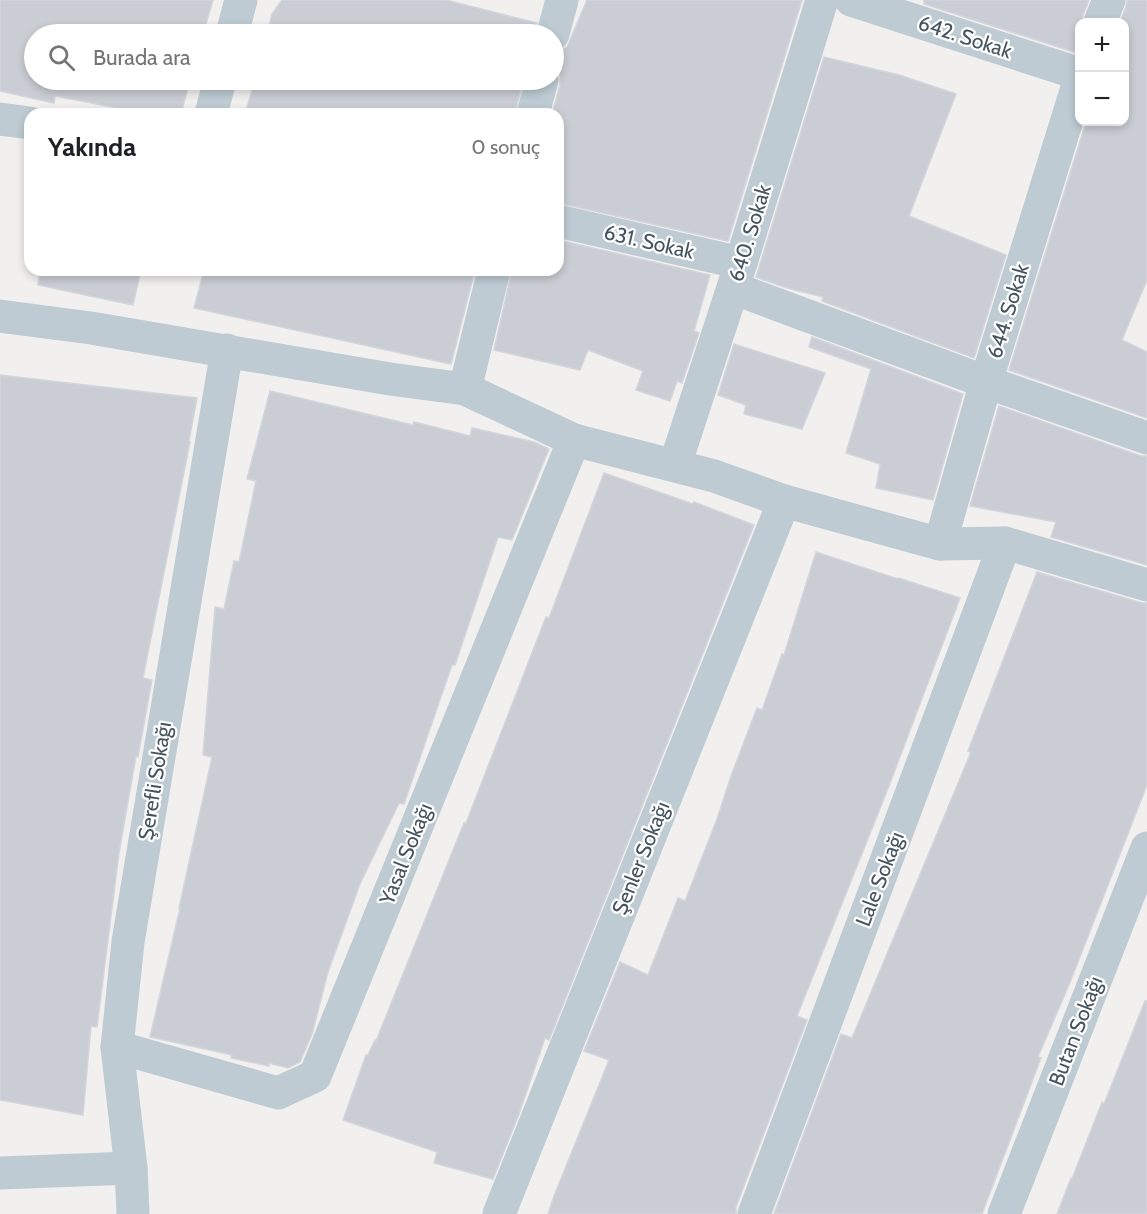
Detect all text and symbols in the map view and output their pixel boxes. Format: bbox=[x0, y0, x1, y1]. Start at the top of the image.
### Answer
street label: 642. Sokak bbox=[915, 10, 1016, 64]
map controls bbox=[1075, 18, 1129, 126]
button: + bbox=[1075, 18, 1129, 72]
search box bbox=[24, 24, 564, 90]
icon: search bbox=[45, 41, 78, 74]
text: Burada ara bbox=[93, 44, 191, 71]
button: − bbox=[1075, 72, 1129, 126]
text: Yakında bbox=[48, 131, 136, 163]
text: 0 sonuç bbox=[472, 135, 540, 159]
street label: 640. Sokak bbox=[723, 181, 776, 284]
street label: 631. Sokak bbox=[602, 219, 697, 264]
street label: 644. Sokak bbox=[981, 260, 1034, 361]
street label: Şerefli Sokağı bbox=[133, 720, 176, 842]
street label: Şenler Sokağı bbox=[607, 798, 675, 918]
street label: Yasal Sokağı bbox=[374, 799, 437, 909]
street label: Lale Sokağı bbox=[850, 828, 909, 930]
street label: Butan Sokağı bbox=[1043, 973, 1108, 1089]

